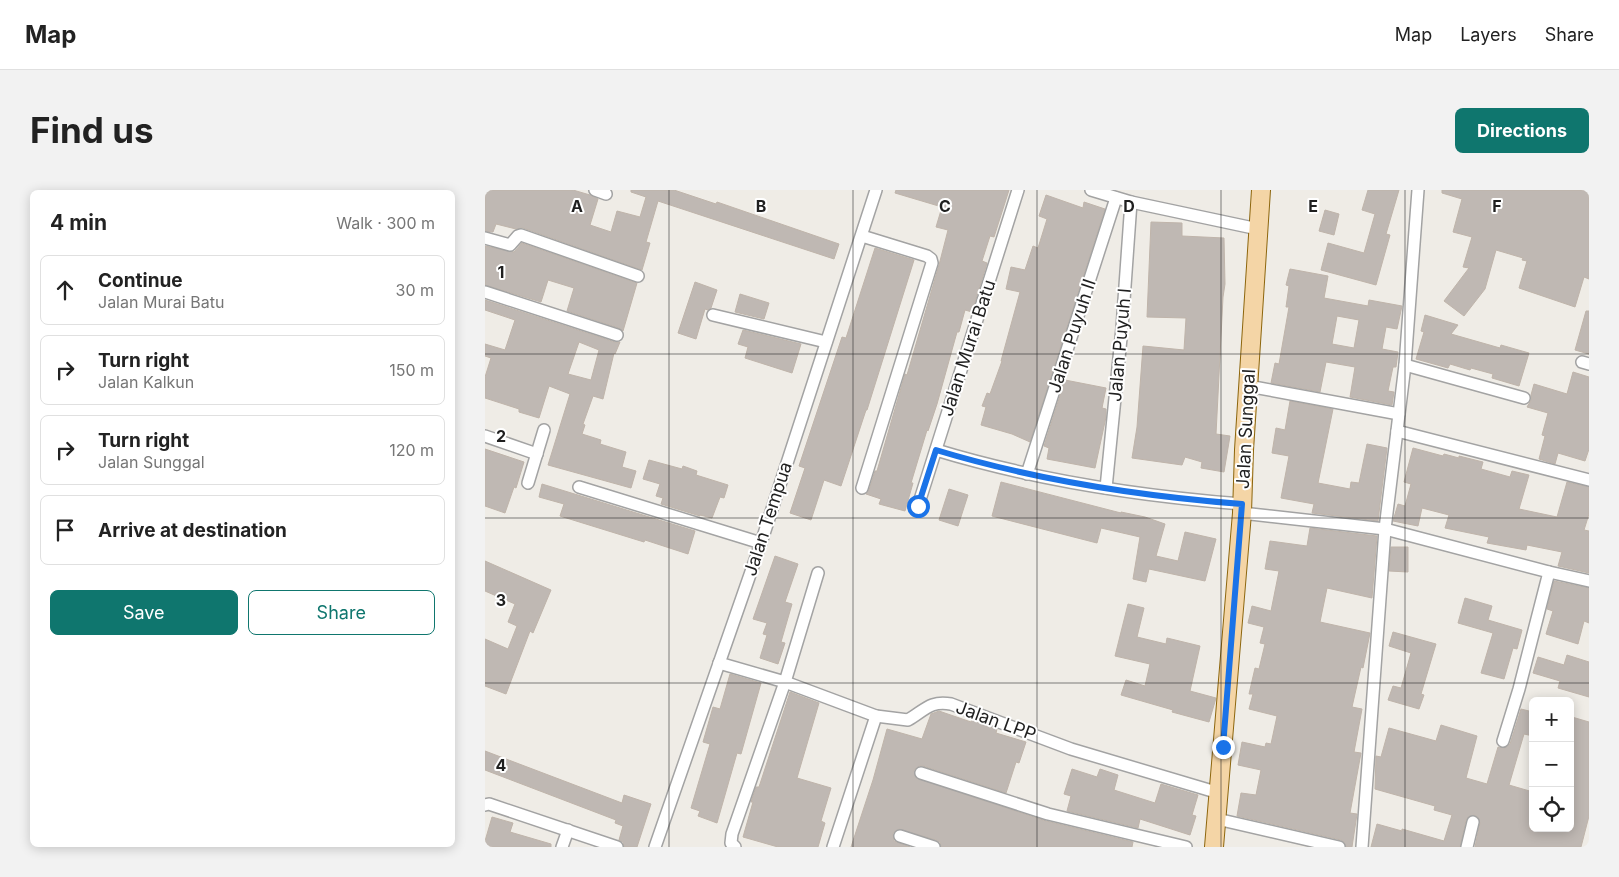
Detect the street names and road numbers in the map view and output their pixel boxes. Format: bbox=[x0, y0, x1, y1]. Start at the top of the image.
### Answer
street label: Jalan Puyuh II bbox=[1043, 276, 1100, 396]
street label: Jalan Murai Batu bbox=[936, 277, 999, 419]
street label: Jalan Puyuh I bbox=[1104, 287, 1135, 403]
street label: Jalan Sunggal bbox=[1232, 369, 1259, 489]
street label: Jalan Tempua bbox=[739, 459, 796, 579]
street label: Jalan LPP bbox=[953, 696, 1039, 745]

